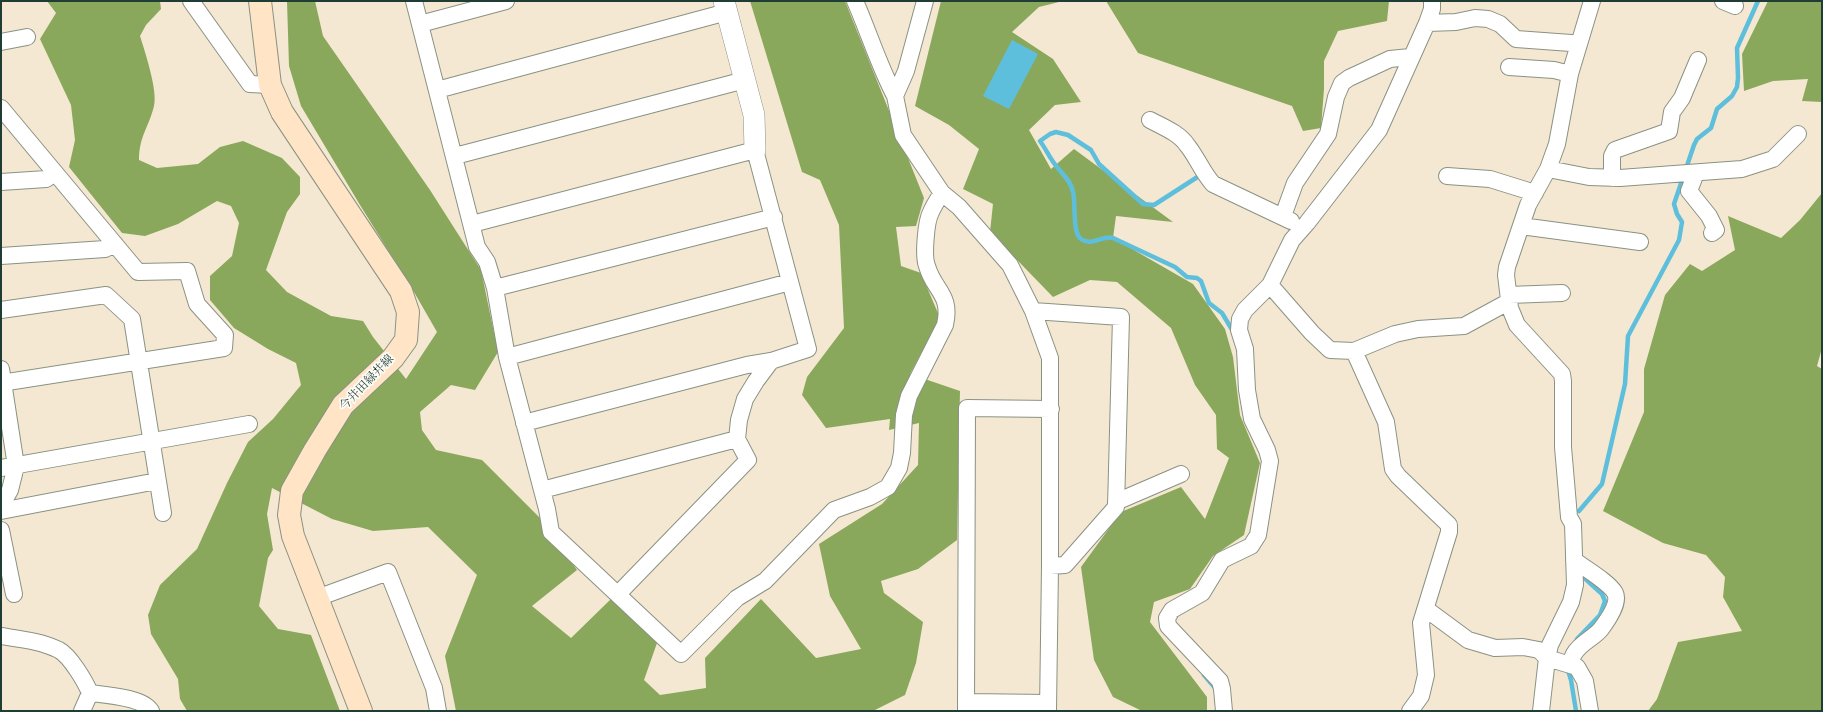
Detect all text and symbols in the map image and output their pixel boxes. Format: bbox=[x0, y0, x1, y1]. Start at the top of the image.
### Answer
street label: 今井田緑井線 bbox=[337, 352, 397, 414]

